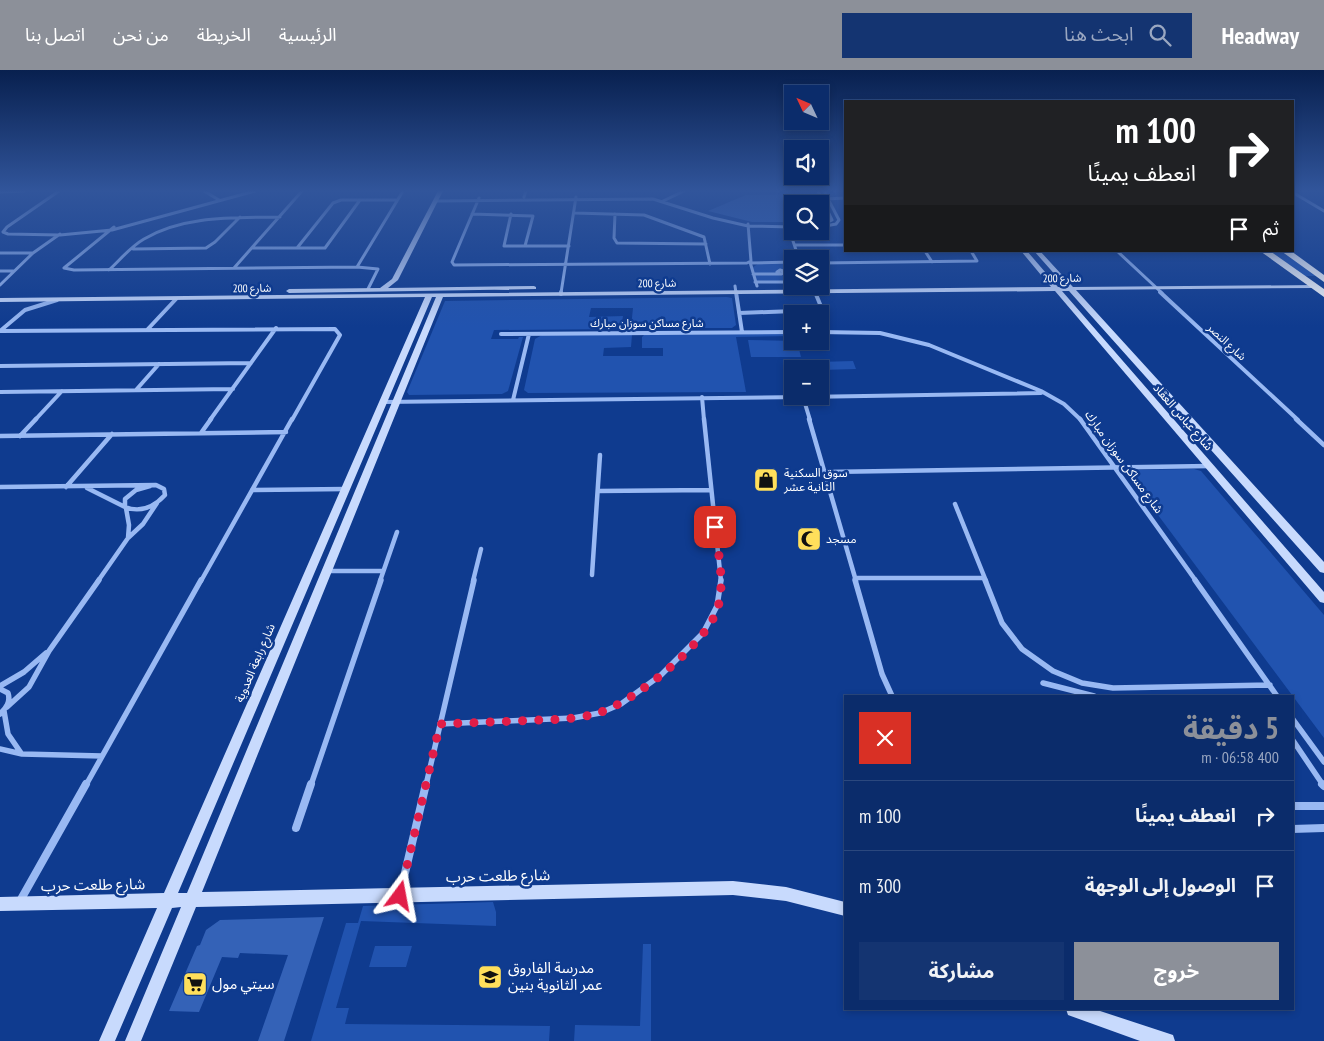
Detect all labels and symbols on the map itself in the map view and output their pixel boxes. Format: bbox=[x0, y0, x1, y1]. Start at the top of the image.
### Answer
north arrow bbox=[784, 85, 829, 130]
street label: شارع 200 bbox=[1043, 271, 1082, 286]
street label: شارع 200 bbox=[638, 276, 677, 291]
street label: شارع 200 bbox=[233, 281, 272, 296]
street label: شارع مساكن سوزان مبارك bbox=[590, 316, 704, 331]
street label: شارع النصر bbox=[1203, 320, 1250, 364]
street label: شارع عباس العقاد bbox=[1149, 380, 1217, 455]
street label: شارع مساكن سوزان مبارك bbox=[1080, 407, 1167, 517]
place label: سوق السكنية الثانية عشر bbox=[783, 465, 848, 494]
shop icon: سوق السكنية الثانية عشر bbox=[753, 467, 779, 493]
pin bbox=[694, 506, 736, 548]
mosque icon: مسجد bbox=[796, 526, 822, 552]
place label: مسجد bbox=[826, 531, 857, 546]
street label: شارع رابعة العدوية bbox=[231, 621, 280, 705]
street label: شارع طلعت حرب bbox=[446, 865, 551, 889]
position arrow bbox=[373, 869, 425, 921]
street label: شارع طلعت حرب bbox=[41, 874, 146, 898]
place label: مدرسة الفاروق عمر الثانوية بنين bbox=[508, 958, 603, 994]
school or university icon: مدرسة الفاروق عمر الثانوية بنين bbox=[477, 964, 503, 990]
supermarket icon: سيتي مول bbox=[182, 971, 208, 997]
place label: سيتي مول bbox=[212, 974, 275, 995]

